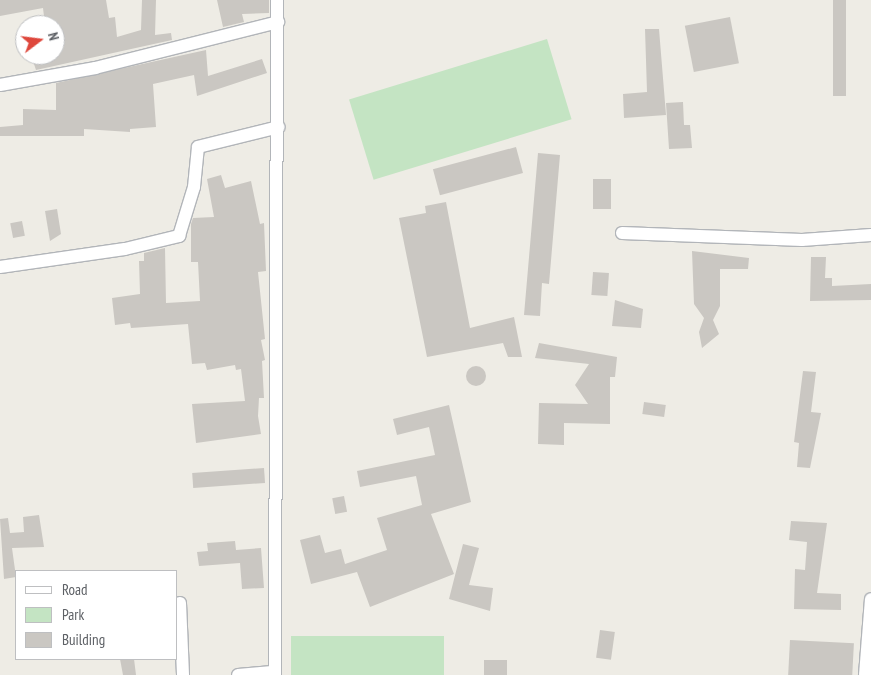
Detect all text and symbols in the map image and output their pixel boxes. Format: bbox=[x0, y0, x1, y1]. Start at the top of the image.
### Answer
north arrow bbox=[15, 15, 65, 65]
text: N bbox=[44, 30, 63, 42]
legend bbox=[15, 570, 178, 660]
text: Road bbox=[62, 580, 88, 599]
text: Park bbox=[62, 605, 84, 624]
text: Building bbox=[62, 630, 105, 649]

